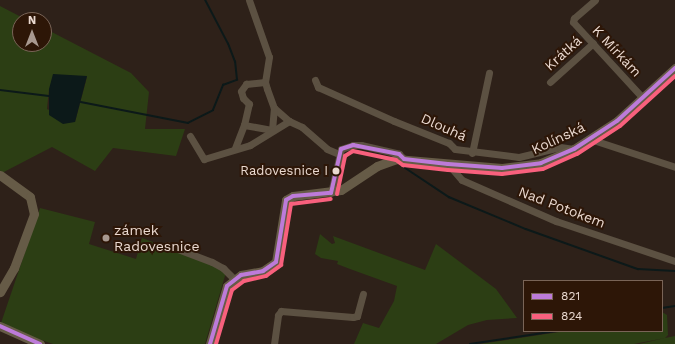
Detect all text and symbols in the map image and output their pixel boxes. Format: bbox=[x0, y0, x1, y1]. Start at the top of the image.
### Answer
north arrow bbox=[12, 12, 52, 52]
text: N bbox=[28, 14, 36, 27]
street label: K Mírkám bbox=[589, 22, 645, 80]
street label: Krátká bbox=[541, 32, 585, 74]
street label: Dlouhá bbox=[419, 110, 469, 144]
street label: Kolínská bbox=[529, 118, 587, 158]
place label: Radovesnice I bbox=[240, 163, 328, 179]
marker: Radovesnice I bbox=[331, 166, 341, 176]
street label: Nad Potokem bbox=[516, 183, 608, 231]
place label: zámek Radovesnice bbox=[114, 222, 199, 254]
marker: zámek Radovesnice bbox=[101, 233, 111, 243]
legend bbox=[523, 280, 663, 332]
text: 821 bbox=[561, 289, 580, 303]
text: 824 bbox=[561, 309, 582, 323]

